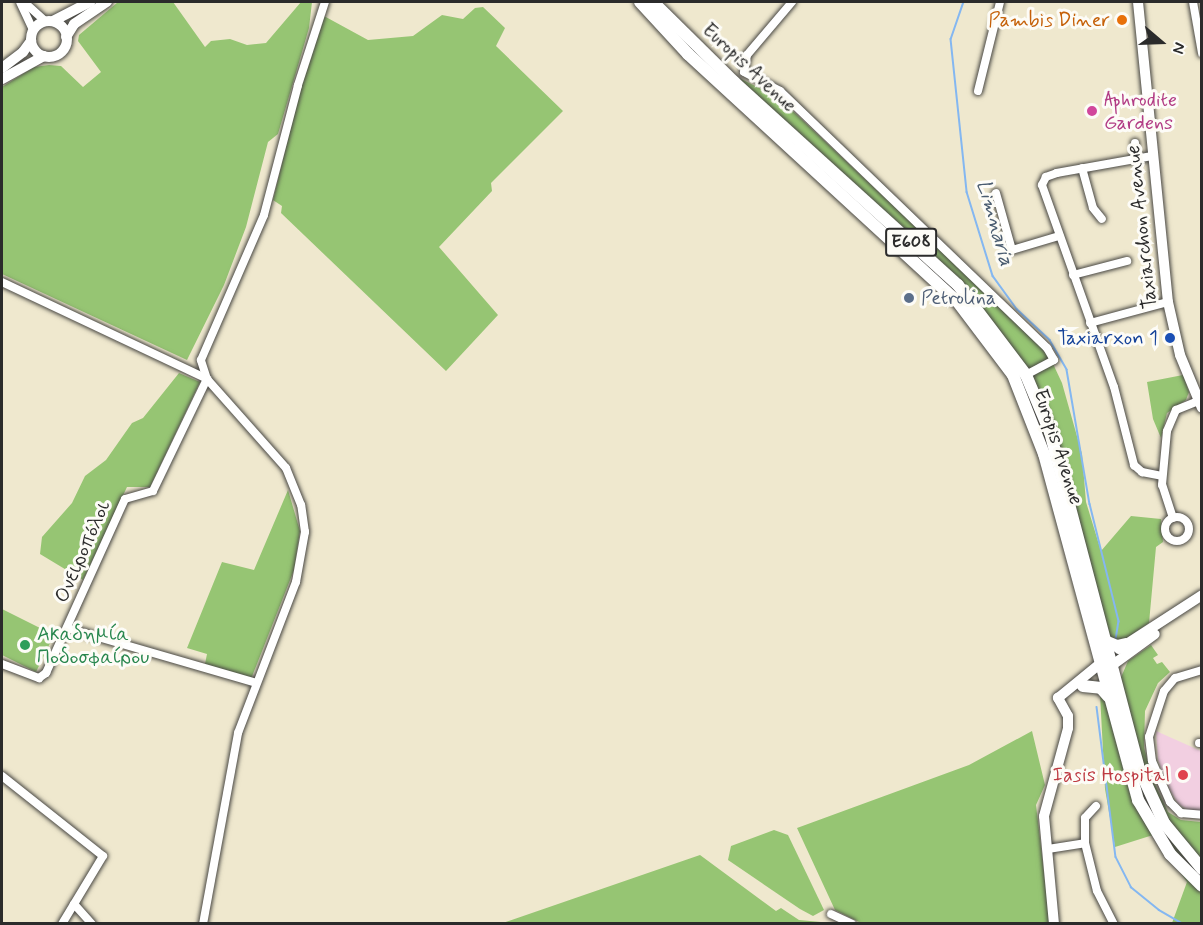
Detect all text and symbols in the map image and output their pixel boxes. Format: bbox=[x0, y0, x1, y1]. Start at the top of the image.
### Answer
place label: Pambis Diner bbox=[992, 8, 1110, 32]
north arrow bbox=[1131, 12, 1191, 72]
marker: Pambis Diner bbox=[1115, 13, 1129, 27]
street label: Europis Avenue bbox=[695, 17, 803, 119]
text: N bbox=[1167, 40, 1190, 56]
place label: Aphrodite Gardens bbox=[1104, 88, 1177, 135]
marker: Aphrodite Gardens bbox=[1085, 104, 1099, 118]
street label: Taxiarchon Avenue bbox=[1122, 145, 1162, 309]
water label: Limnaria bbox=[971, 177, 1019, 269]
road number: E608 bbox=[884, 227, 938, 257]
place label: Petrolina bbox=[921, 286, 996, 310]
marker: Petrolina bbox=[902, 291, 916, 305]
place label: Taxiarxon 1 bbox=[1057, 326, 1158, 350]
marker: Taxiarxon 1 bbox=[1163, 331, 1177, 345]
street label: Europis Avenue bbox=[1027, 384, 1089, 510]
street label: Ονειροπόλοι bbox=[50, 497, 116, 607]
place label: Ακαδημία Ποδοσφαίρου bbox=[37, 622, 149, 669]
marker: Ακαδημία Ποδοσφαίρου bbox=[18, 638, 32, 652]
place label: Iasis Hospital bbox=[1050, 763, 1170, 787]
marker: Iasis Hospital bbox=[1174, 766, 1192, 784]

